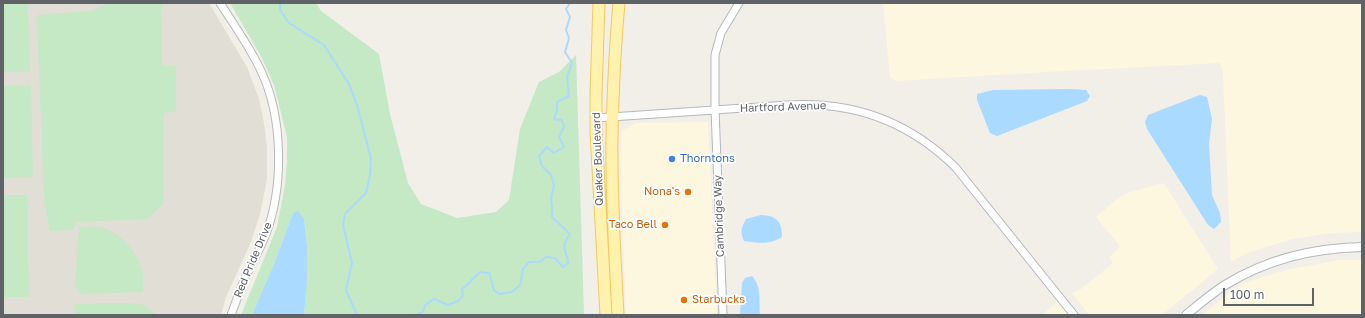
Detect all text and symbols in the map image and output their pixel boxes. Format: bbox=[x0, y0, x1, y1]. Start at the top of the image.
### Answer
street label: Hartford Avenue bbox=[740, 99, 826, 115]
street label: Quaker Boulevard bbox=[590, 112, 606, 206]
place label: Thorntons bbox=[680, 152, 735, 166]
marker: Thorntons bbox=[667, 154, 677, 164]
street label: Cambridge Way bbox=[711, 175, 727, 257]
place label: Nona's bbox=[644, 185, 680, 199]
marker: Nona's bbox=[683, 187, 693, 197]
place label: Taco Bell bbox=[609, 218, 657, 232]
street label: Red Pride Drive bbox=[231, 220, 275, 300]
marker: Taco Bell bbox=[660, 220, 670, 230]
scale bar bbox=[1225, 280, 1316, 306]
text: 100 m bbox=[1230, 287, 1264, 302]
place label: Starbucks bbox=[692, 293, 745, 307]
marker: Starbucks bbox=[679, 295, 689, 305]

